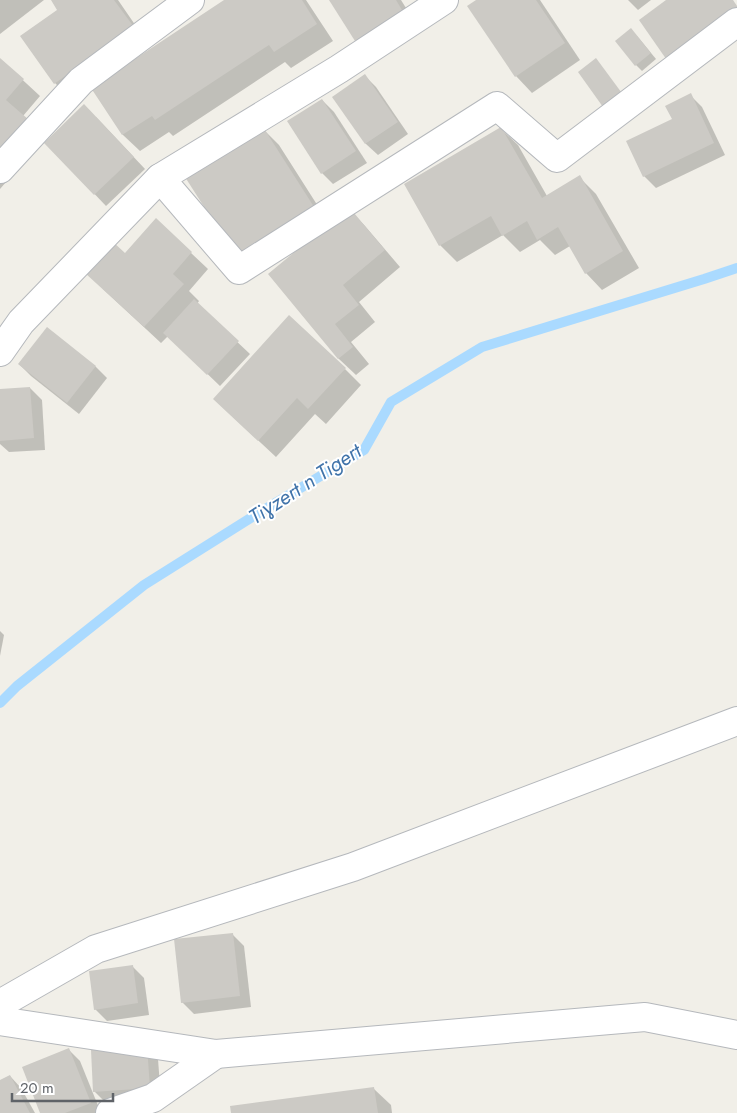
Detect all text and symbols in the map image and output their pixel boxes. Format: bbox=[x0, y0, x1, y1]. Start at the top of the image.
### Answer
water label: Tiɣzert n Tigert bbox=[243, 436, 368, 532]
scale bar bbox=[12, 1070, 114, 1102]
text: 20 m bbox=[20, 1077, 54, 1099]

